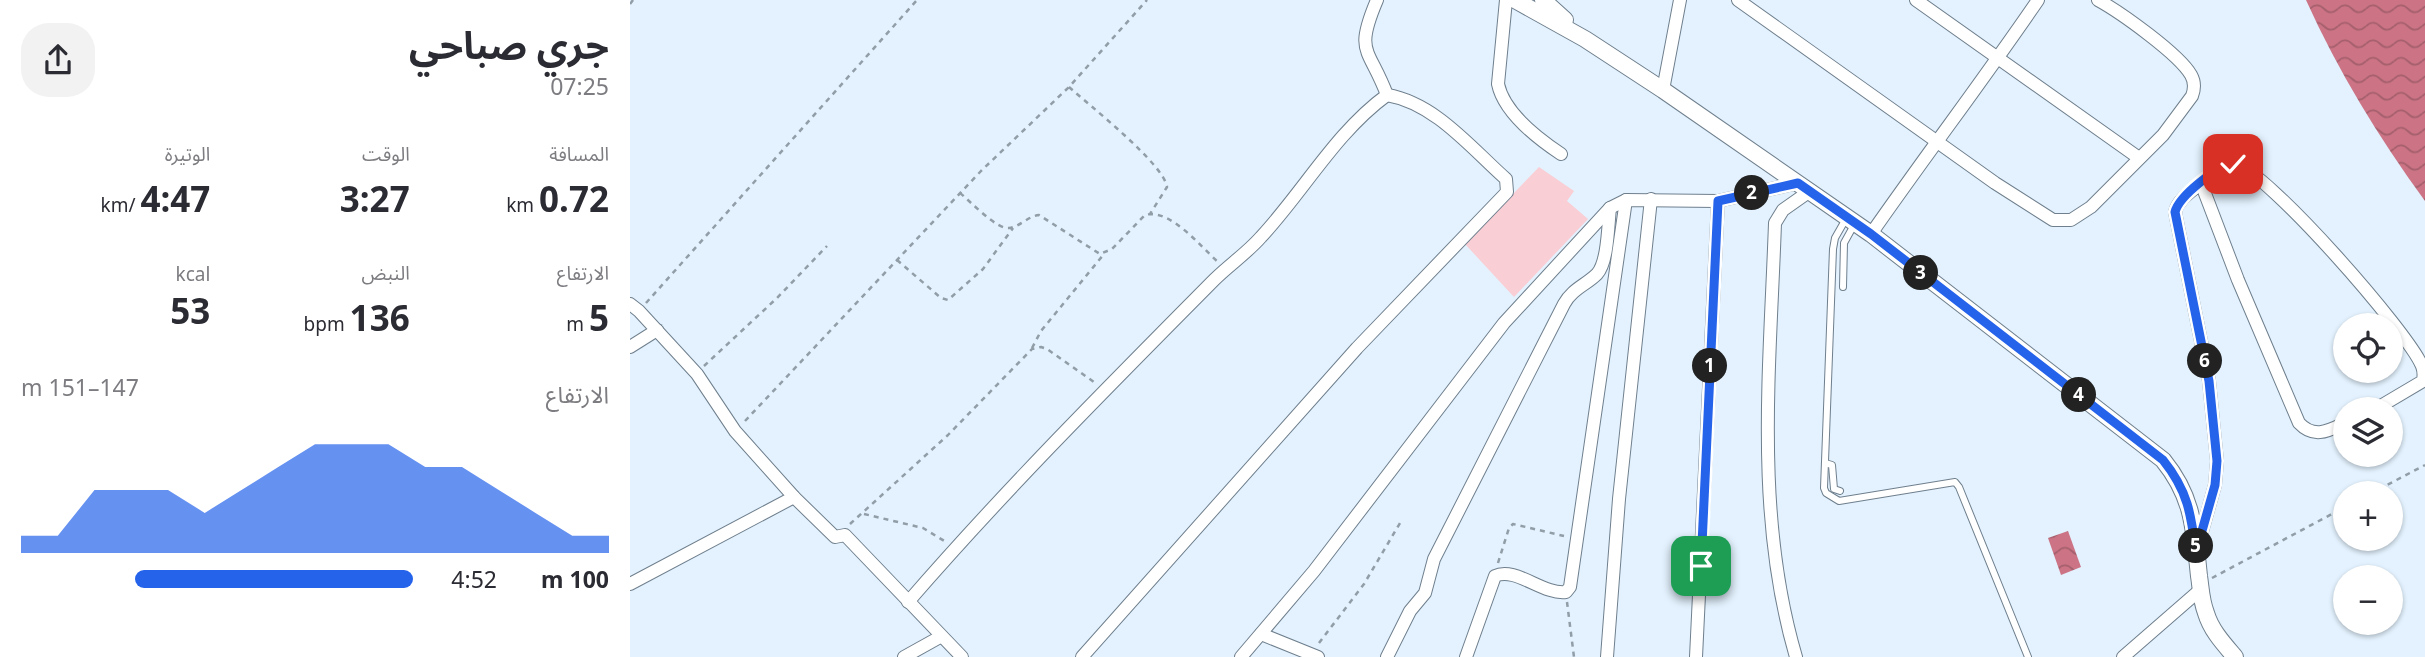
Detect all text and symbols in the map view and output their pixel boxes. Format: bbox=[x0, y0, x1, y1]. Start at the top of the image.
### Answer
text: جري صباحي bbox=[409, 18, 609, 70]
button: share bbox=[21, 23, 95, 97]
text: 07:25 bbox=[550, 70, 609, 102]
pin bbox=[2203, 134, 2263, 194]
text: الوتيرة bbox=[165, 141, 210, 167]
text: الوقت bbox=[362, 141, 410, 167]
text: المسافة bbox=[549, 141, 609, 167]
icon: check bbox=[2214, 145, 2252, 183]
text: 4:47 bbox=[140, 175, 210, 222]
text: 3:27 bbox=[340, 175, 410, 222]
text: 0.72 bbox=[539, 175, 609, 222]
pin: 2 bbox=[1734, 176, 1770, 210]
text: 2 bbox=[1746, 179, 1757, 205]
text: /km bbox=[101, 192, 140, 218]
text: km bbox=[506, 192, 539, 218]
pin: 3 bbox=[1904, 256, 1938, 290]
text: 3 bbox=[1915, 259, 1926, 285]
text: النبض bbox=[361, 260, 410, 286]
text: الارتفاع bbox=[557, 260, 609, 286]
text: kcal bbox=[176, 261, 210, 287]
text: 53 bbox=[170, 287, 210, 334]
text: 136 bbox=[350, 294, 410, 341]
text: 5 bbox=[589, 294, 609, 341]
text: bpm bbox=[304, 311, 350, 337]
text: m bbox=[566, 311, 589, 337]
map controls bbox=[2333, 313, 2403, 635]
button: locate bbox=[2333, 313, 2403, 383]
pin: 6 bbox=[2188, 344, 2222, 378]
text: 6 bbox=[2199, 347, 2210, 373]
pin: 1 bbox=[1692, 348, 1728, 384]
text: 1 bbox=[1704, 352, 1715, 378]
text: 147–151 m bbox=[21, 371, 139, 403]
text: الارتفاع bbox=[546, 378, 609, 410]
pin: 4 bbox=[2062, 378, 2096, 412]
text: 4 bbox=[2073, 381, 2084, 407]
button: layers bbox=[2333, 397, 2403, 467]
button: + bbox=[2333, 481, 2403, 551]
pin: 5 bbox=[2178, 528, 2214, 564]
text: 5 bbox=[2190, 532, 2201, 558]
pin bbox=[1671, 536, 1731, 596]
icon: arrive bbox=[1682, 547, 1720, 585]
text: 4:52 bbox=[451, 563, 497, 595]
text: 100 m bbox=[541, 563, 609, 595]
button: − bbox=[2333, 565, 2403, 635]

